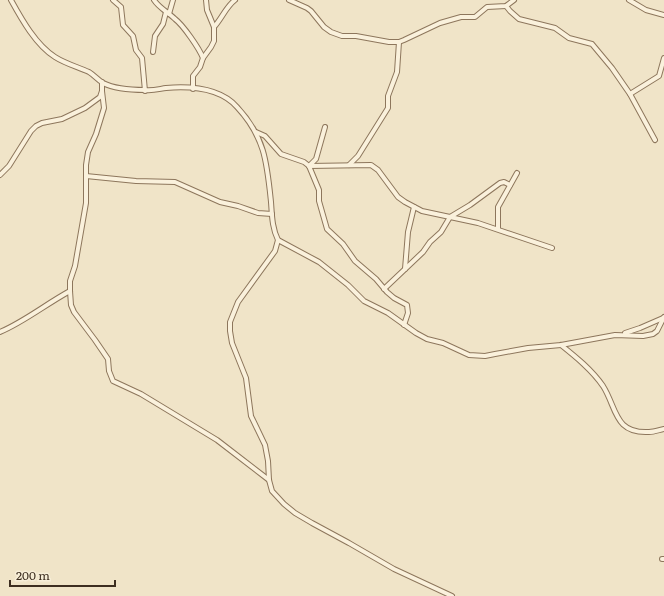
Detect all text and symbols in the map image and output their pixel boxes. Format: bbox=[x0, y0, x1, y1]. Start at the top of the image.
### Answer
scale bar bbox=[10, 562, 115, 588]
text: 200 m bbox=[16, 566, 50, 584]

